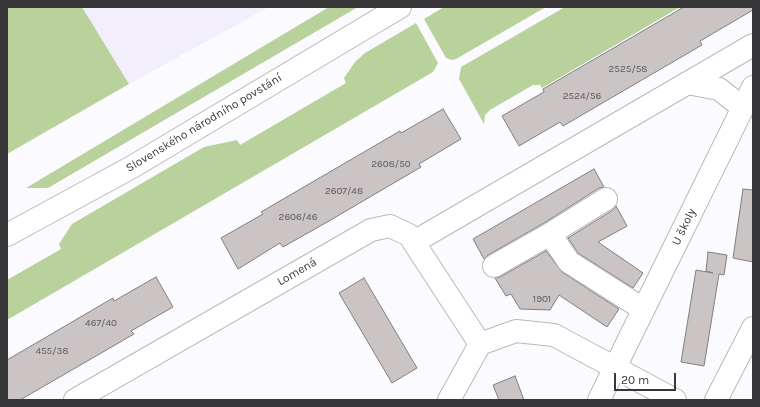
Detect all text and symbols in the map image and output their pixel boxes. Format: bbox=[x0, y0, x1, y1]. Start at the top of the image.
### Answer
house number: 2525/58 bbox=[609, 63, 647, 75]
street label: Slovenského národního povstání bbox=[123, 71, 285, 175]
house number: 2524/56 bbox=[563, 90, 601, 102]
house number: 2608/50 bbox=[371, 158, 411, 170]
house number: 2607/48 bbox=[325, 185, 363, 197]
street label: U školy bbox=[669, 206, 699, 248]
house number: 2606/46 bbox=[279, 211, 317, 223]
street label: Lomená bbox=[275, 255, 319, 289]
house number: 1901 bbox=[533, 293, 551, 305]
house number: 467/40 bbox=[85, 317, 117, 329]
house number: 455/38 bbox=[35, 345, 69, 357]
scale bar bbox=[616, 365, 678, 391]
text: 20 m bbox=[621, 373, 649, 387]

